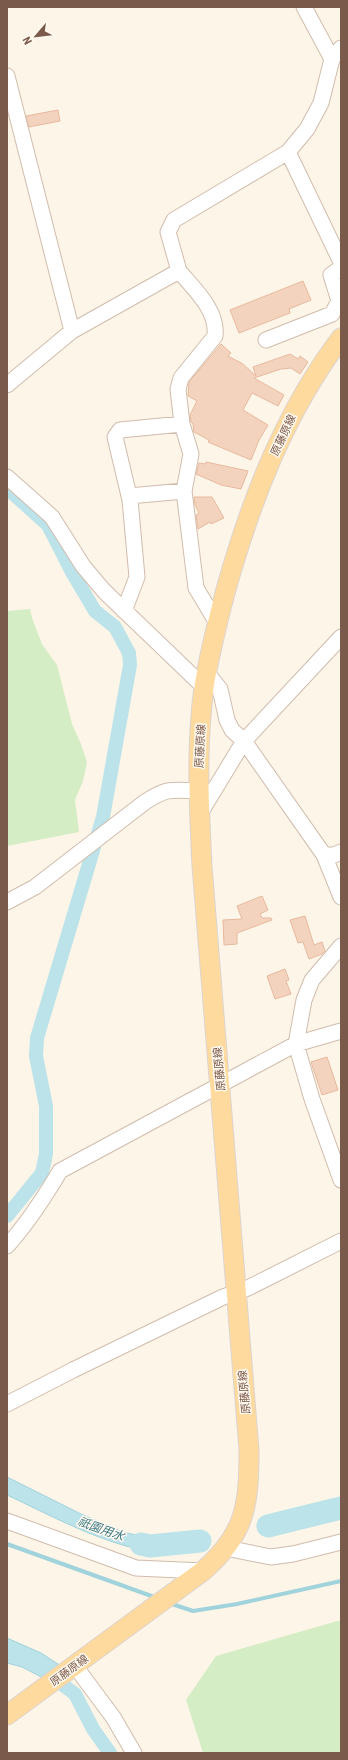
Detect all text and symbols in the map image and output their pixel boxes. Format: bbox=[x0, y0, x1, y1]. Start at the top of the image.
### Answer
north arrow bbox=[16, 16, 56, 56]
text: N bbox=[20, 34, 35, 46]
street label: 原藤原線 bbox=[268, 413, 299, 458]
street label: 原藤原線 bbox=[193, 724, 208, 768]
street label: 原藤原線 bbox=[211, 1046, 228, 1091]
street label: 原藤原線 bbox=[236, 1369, 253, 1414]
water label: 祇園用水 bbox=[76, 1514, 128, 1544]
street label: 原藤原線 bbox=[48, 1652, 91, 1689]

